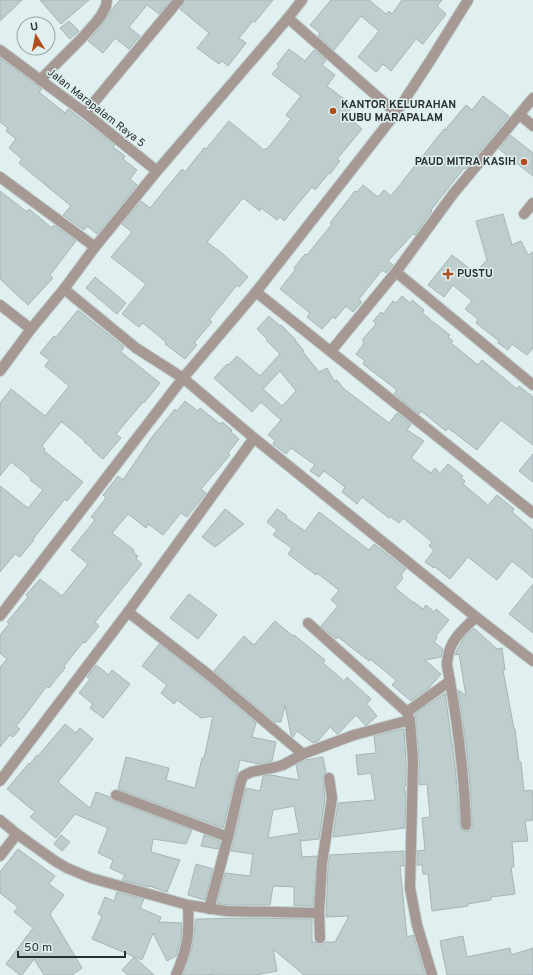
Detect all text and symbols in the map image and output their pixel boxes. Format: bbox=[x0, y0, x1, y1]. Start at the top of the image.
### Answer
north arrow bbox=[16, 16, 56, 56]
text: U bbox=[29, 20, 40, 35]
street label: Jalan Marapalam Raya 5 bbox=[44, 65, 148, 151]
place label: KANTOR KELURAHAN KUBU MARAPALAM bbox=[341, 98, 456, 125]
marker: KANTOR KELURAHAN KUBU MARAPALAM bbox=[328, 106, 338, 116]
place label: PAUD MITRA KASIH bbox=[415, 155, 516, 169]
marker: PAUD MITRA KASIH bbox=[519, 157, 529, 167]
place label: PUSTU bbox=[457, 267, 493, 281]
marker: PUSTU bbox=[442, 268, 454, 280]
scale bar bbox=[18, 933, 125, 959]
text: 50 m bbox=[24, 940, 52, 956]

